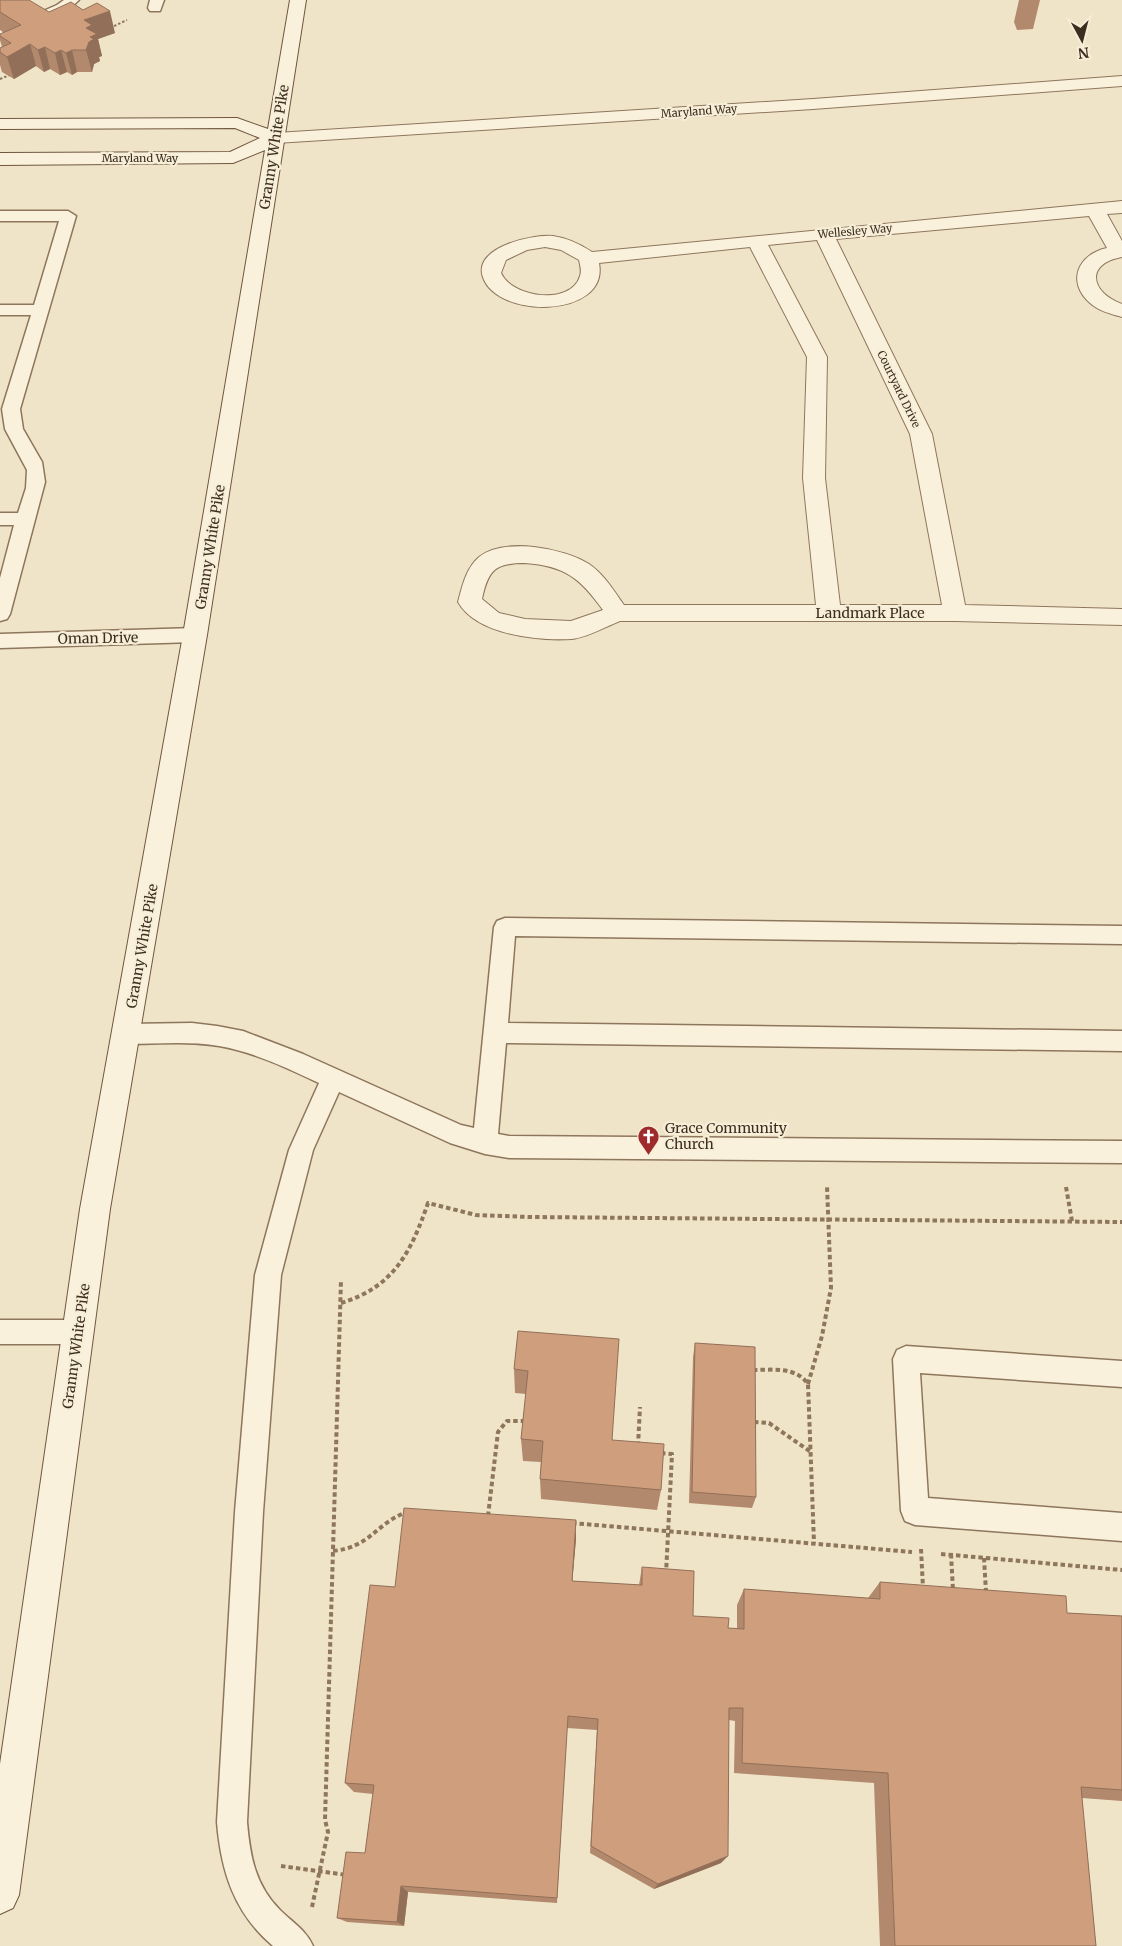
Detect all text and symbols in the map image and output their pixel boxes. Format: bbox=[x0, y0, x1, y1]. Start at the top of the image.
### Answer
north arrow bbox=[1057, 15, 1107, 65]
text: N bbox=[1077, 43, 1090, 63]
street label: Granny White Pike bbox=[255, 83, 293, 211]
street label: Maryland Way bbox=[660, 101, 738, 121]
street label: Maryland Way bbox=[102, 151, 179, 165]
street label: Wellesley Way bbox=[816, 221, 894, 241]
street label: Courtyard Drive bbox=[874, 348, 924, 430]
street label: Granny White Pike bbox=[191, 483, 229, 611]
street label: Landmark Place bbox=[816, 604, 924, 622]
street label: Oman Drive bbox=[58, 628, 138, 648]
street label: Granny White Pike bbox=[122, 882, 162, 1010]
place label: Grace Community Church bbox=[665, 1119, 788, 1153]
church icon: Grace Community Church bbox=[637, 1124, 661, 1155]
street label: Granny White Pike bbox=[58, 1282, 94, 1410]

